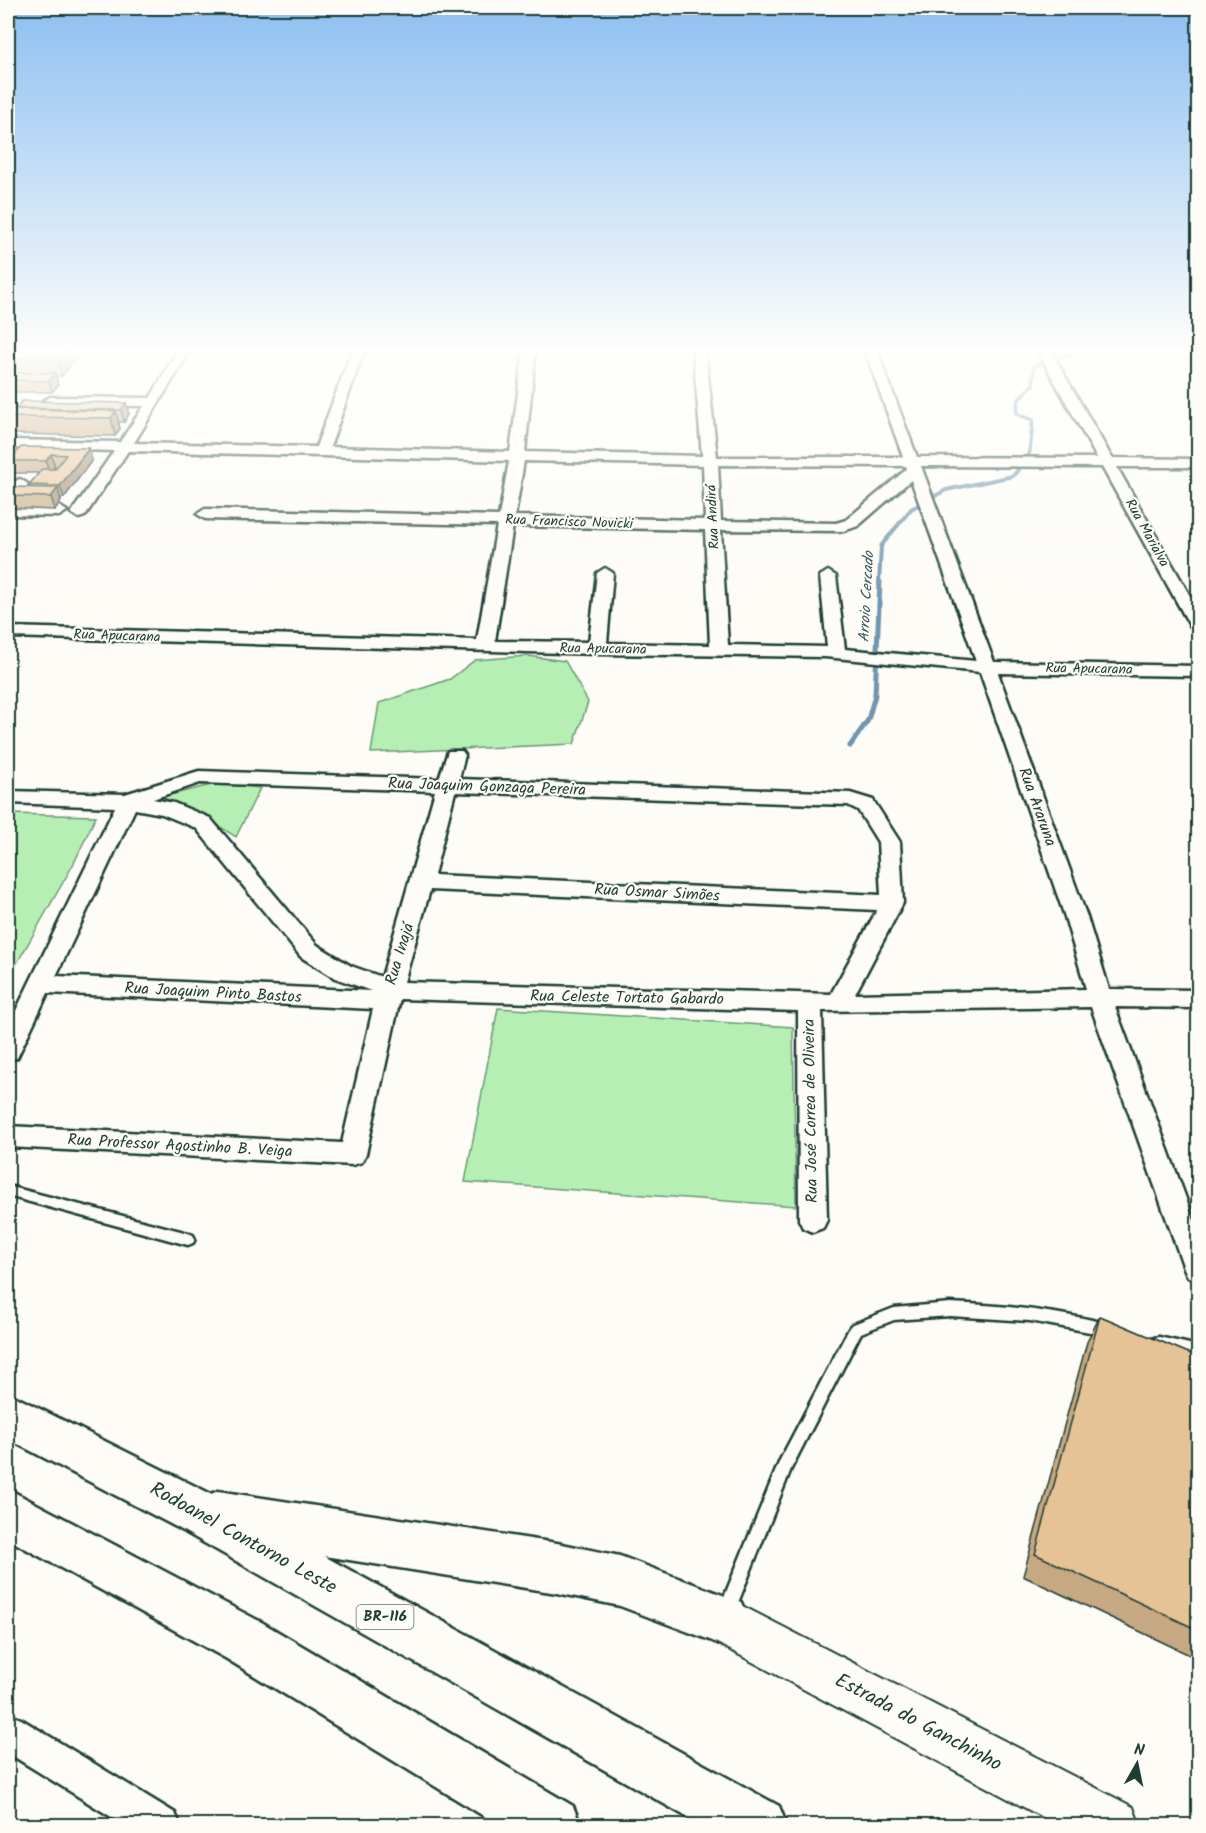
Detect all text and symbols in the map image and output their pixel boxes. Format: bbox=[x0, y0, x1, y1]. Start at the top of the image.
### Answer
street label: Rua Andirá bbox=[700, 483, 726, 550]
street label: Rua Marialva bbox=[1119, 495, 1175, 571]
street label: Rua Francisco Novicki bbox=[505, 509, 634, 535]
water label: Arroio Cercado bbox=[853, 550, 881, 643]
street label: Rua Apucarana bbox=[73, 623, 161, 649]
street label: Rua Apucarana bbox=[559, 637, 647, 661]
street label: Rua Apucarana bbox=[1045, 657, 1133, 681]
street label: Rua Araruna bbox=[1011, 764, 1063, 850]
street label: Rua Joaquim Gonzaga Pereira bbox=[388, 771, 586, 803]
street label: Rua Osmar Simões bbox=[594, 877, 721, 909]
street label: Rua Inajá bbox=[379, 919, 422, 988]
street label: Rua Joaquim Pinto Bastos bbox=[124, 976, 302, 1010]
street label: Rua Celeste Tortato Gabardo bbox=[530, 984, 724, 1012]
street label: Rua José Correa de Oliveira bbox=[797, 1019, 825, 1203]
street label: Rua Professor Agostinho B. Veiga bbox=[67, 1128, 293, 1164]
street label: Rodoanel Contorno Leste bbox=[144, 1474, 342, 1604]
road number: BR-116 bbox=[356, 1605, 414, 1629]
street label: Estrada do Ganchinho bbox=[829, 1665, 1007, 1781]
north arrow bbox=[1107, 1734, 1167, 1794]
text: N bbox=[1132, 1738, 1146, 1764]

